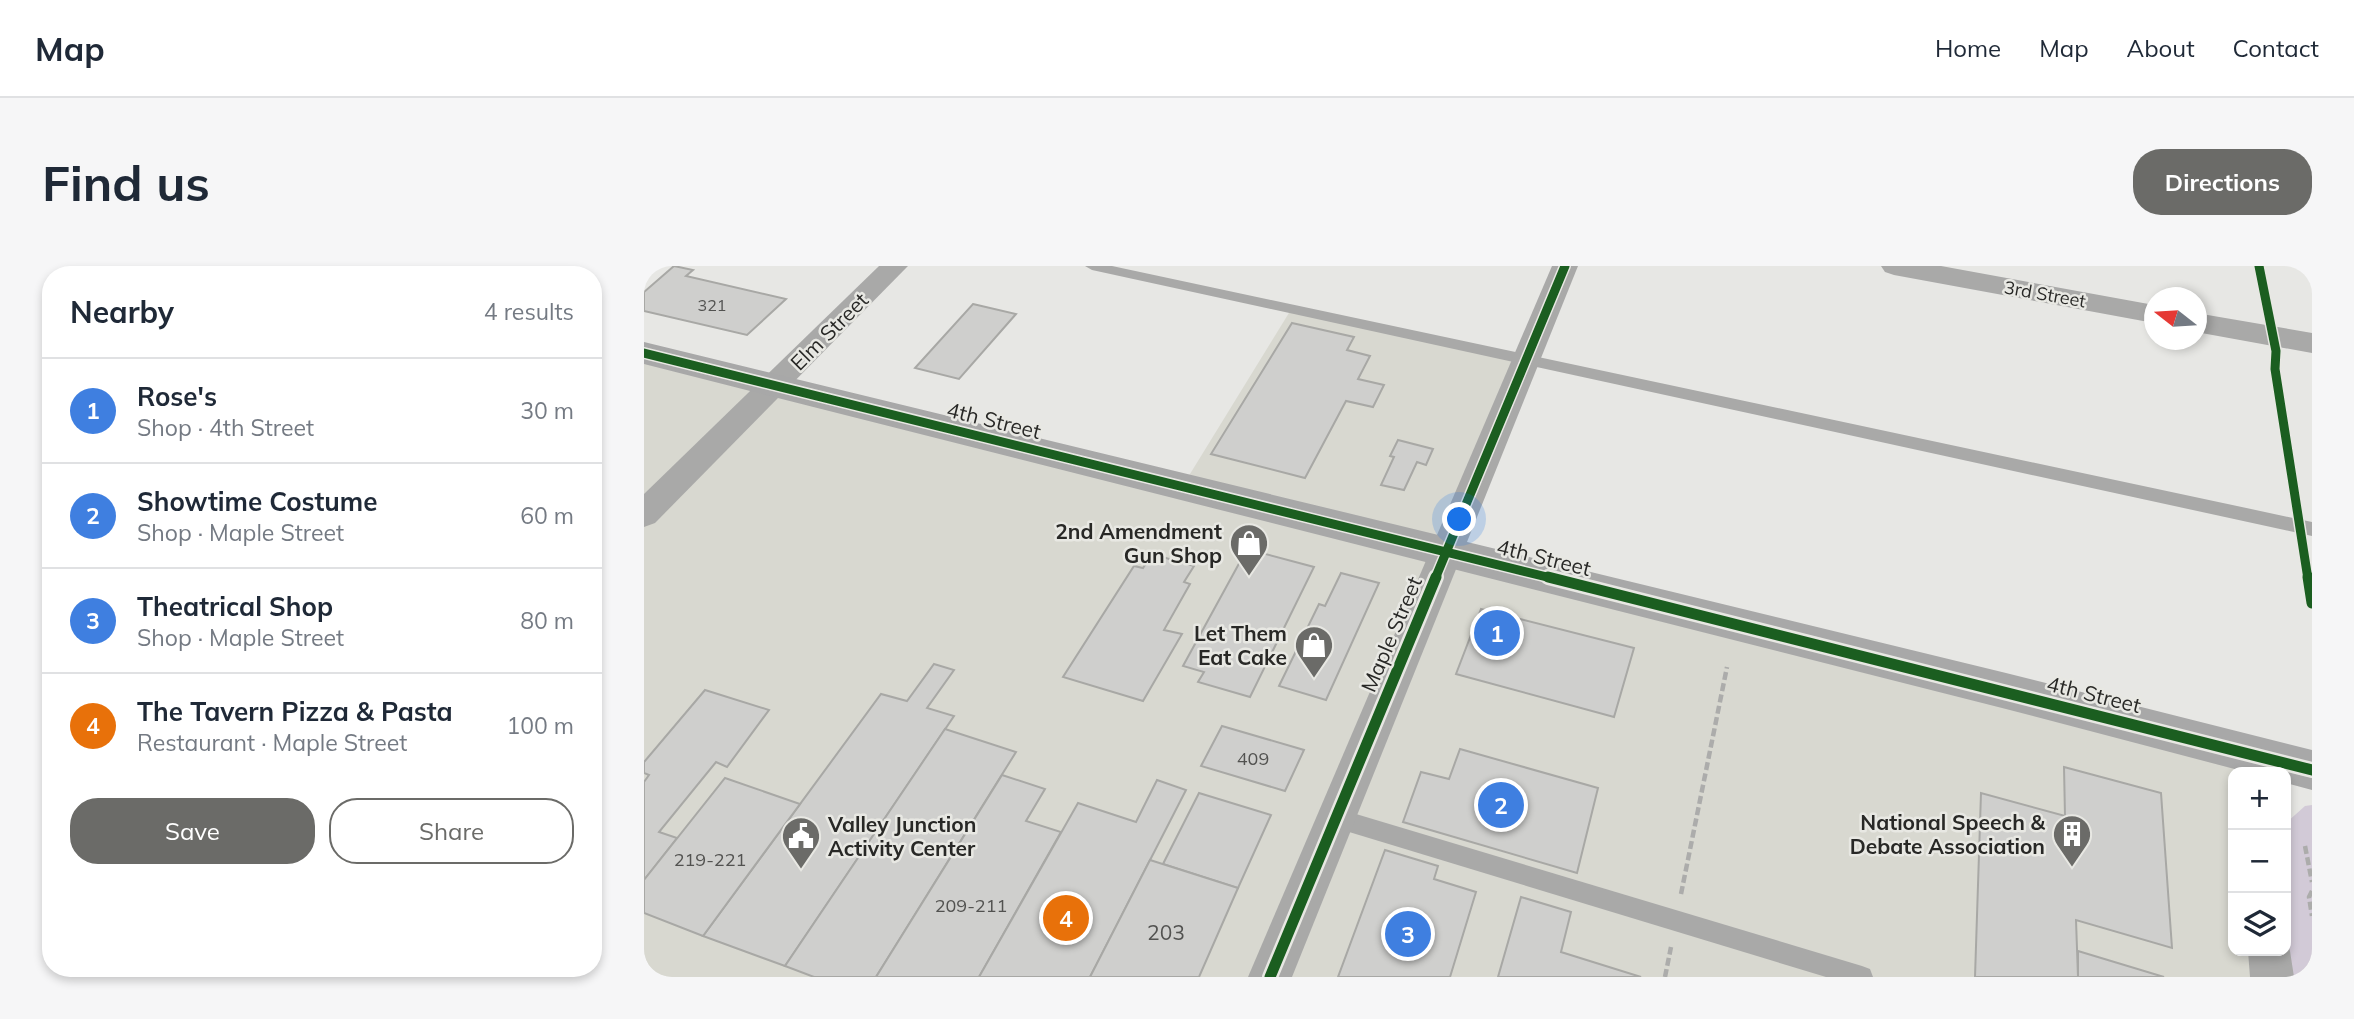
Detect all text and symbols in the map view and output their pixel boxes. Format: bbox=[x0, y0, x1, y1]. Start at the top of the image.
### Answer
text: Map bbox=[35, 28, 105, 69]
text: Home bbox=[1935, 33, 2001, 63]
text: Map bbox=[2039, 33, 2089, 63]
text: About bbox=[2127, 33, 2195, 63]
text: Contact bbox=[2233, 33, 2319, 63]
button: Directions bbox=[2133, 149, 2312, 215]
text: Find us bbox=[42, 152, 210, 213]
street label: 3rd Street bbox=[2002, 276, 2088, 312]
street label: Elm Street bbox=[785, 287, 873, 375]
north arrow bbox=[2144, 287, 2207, 350]
text: Nearby bbox=[70, 293, 174, 331]
house number: 321 bbox=[698, 295, 726, 315]
text: 4 results bbox=[484, 297, 574, 326]
text: Rose's bbox=[137, 380, 217, 413]
text: 1 bbox=[86, 396, 100, 425]
text: 30 m bbox=[520, 396, 574, 425]
street label: 4th Street bbox=[944, 396, 1044, 444]
text: Shop · 4th Street bbox=[137, 413, 314, 442]
text: Showtime Costume bbox=[137, 485, 377, 518]
text: 2 bbox=[86, 501, 100, 530]
text: 60 m bbox=[520, 501, 574, 530]
your location bbox=[1442, 502, 1476, 536]
text: Shop · Maple Street bbox=[137, 518, 344, 547]
place label: 2nd Amendment Gun Shop bbox=[1055, 518, 1222, 568]
shop icon: 2nd Amendment Gun Shop bbox=[1228, 522, 1270, 577]
street label: 4th Street bbox=[1494, 533, 1594, 581]
street label: Maple Street bbox=[1355, 572, 1427, 696]
text: Theatrical Shop bbox=[137, 590, 333, 623]
text: 3 bbox=[86, 606, 100, 635]
text: 80 m bbox=[520, 606, 574, 635]
pin: 1 bbox=[1474, 607, 1520, 659]
place label: Let Them Eat Cake bbox=[1194, 620, 1287, 670]
text: Shop · Maple Street bbox=[137, 623, 344, 652]
shop icon: Let Them Eat Cake bbox=[1293, 624, 1335, 679]
street label: 4th Street bbox=[2044, 670, 2144, 718]
text: The Tavern Pizza & Pasta bbox=[137, 695, 453, 728]
text: 4 bbox=[86, 711, 100, 740]
text: 100 m bbox=[506, 711, 574, 740]
text: Restaurant · Maple Street bbox=[137, 728, 407, 757]
house number: 409 bbox=[1237, 747, 1269, 770]
map controls bbox=[2228, 767, 2291, 956]
button: + bbox=[2228, 767, 2291, 830]
pin: 2 bbox=[1478, 779, 1524, 831]
button: Save bbox=[70, 798, 315, 864]
button: Share bbox=[329, 798, 574, 864]
place label: National Speech & Debate Association bbox=[1850, 809, 2046, 859]
place label: Valley Junction Activity Center bbox=[827, 811, 976, 861]
building icon: National Speech & Debate Association bbox=[2051, 813, 2093, 868]
public building icon: Valley Junction Activity Center bbox=[780, 815, 822, 870]
button: − bbox=[2228, 830, 2291, 893]
house number: 219-221 bbox=[674, 848, 746, 871]
pin: 4 bbox=[1043, 892, 1089, 944]
button: layers bbox=[2228, 893, 2291, 956]
house number: 209-211 bbox=[935, 894, 1007, 917]
pin: 3 bbox=[1385, 908, 1431, 960]
house number: 203 bbox=[1147, 919, 1185, 945]

